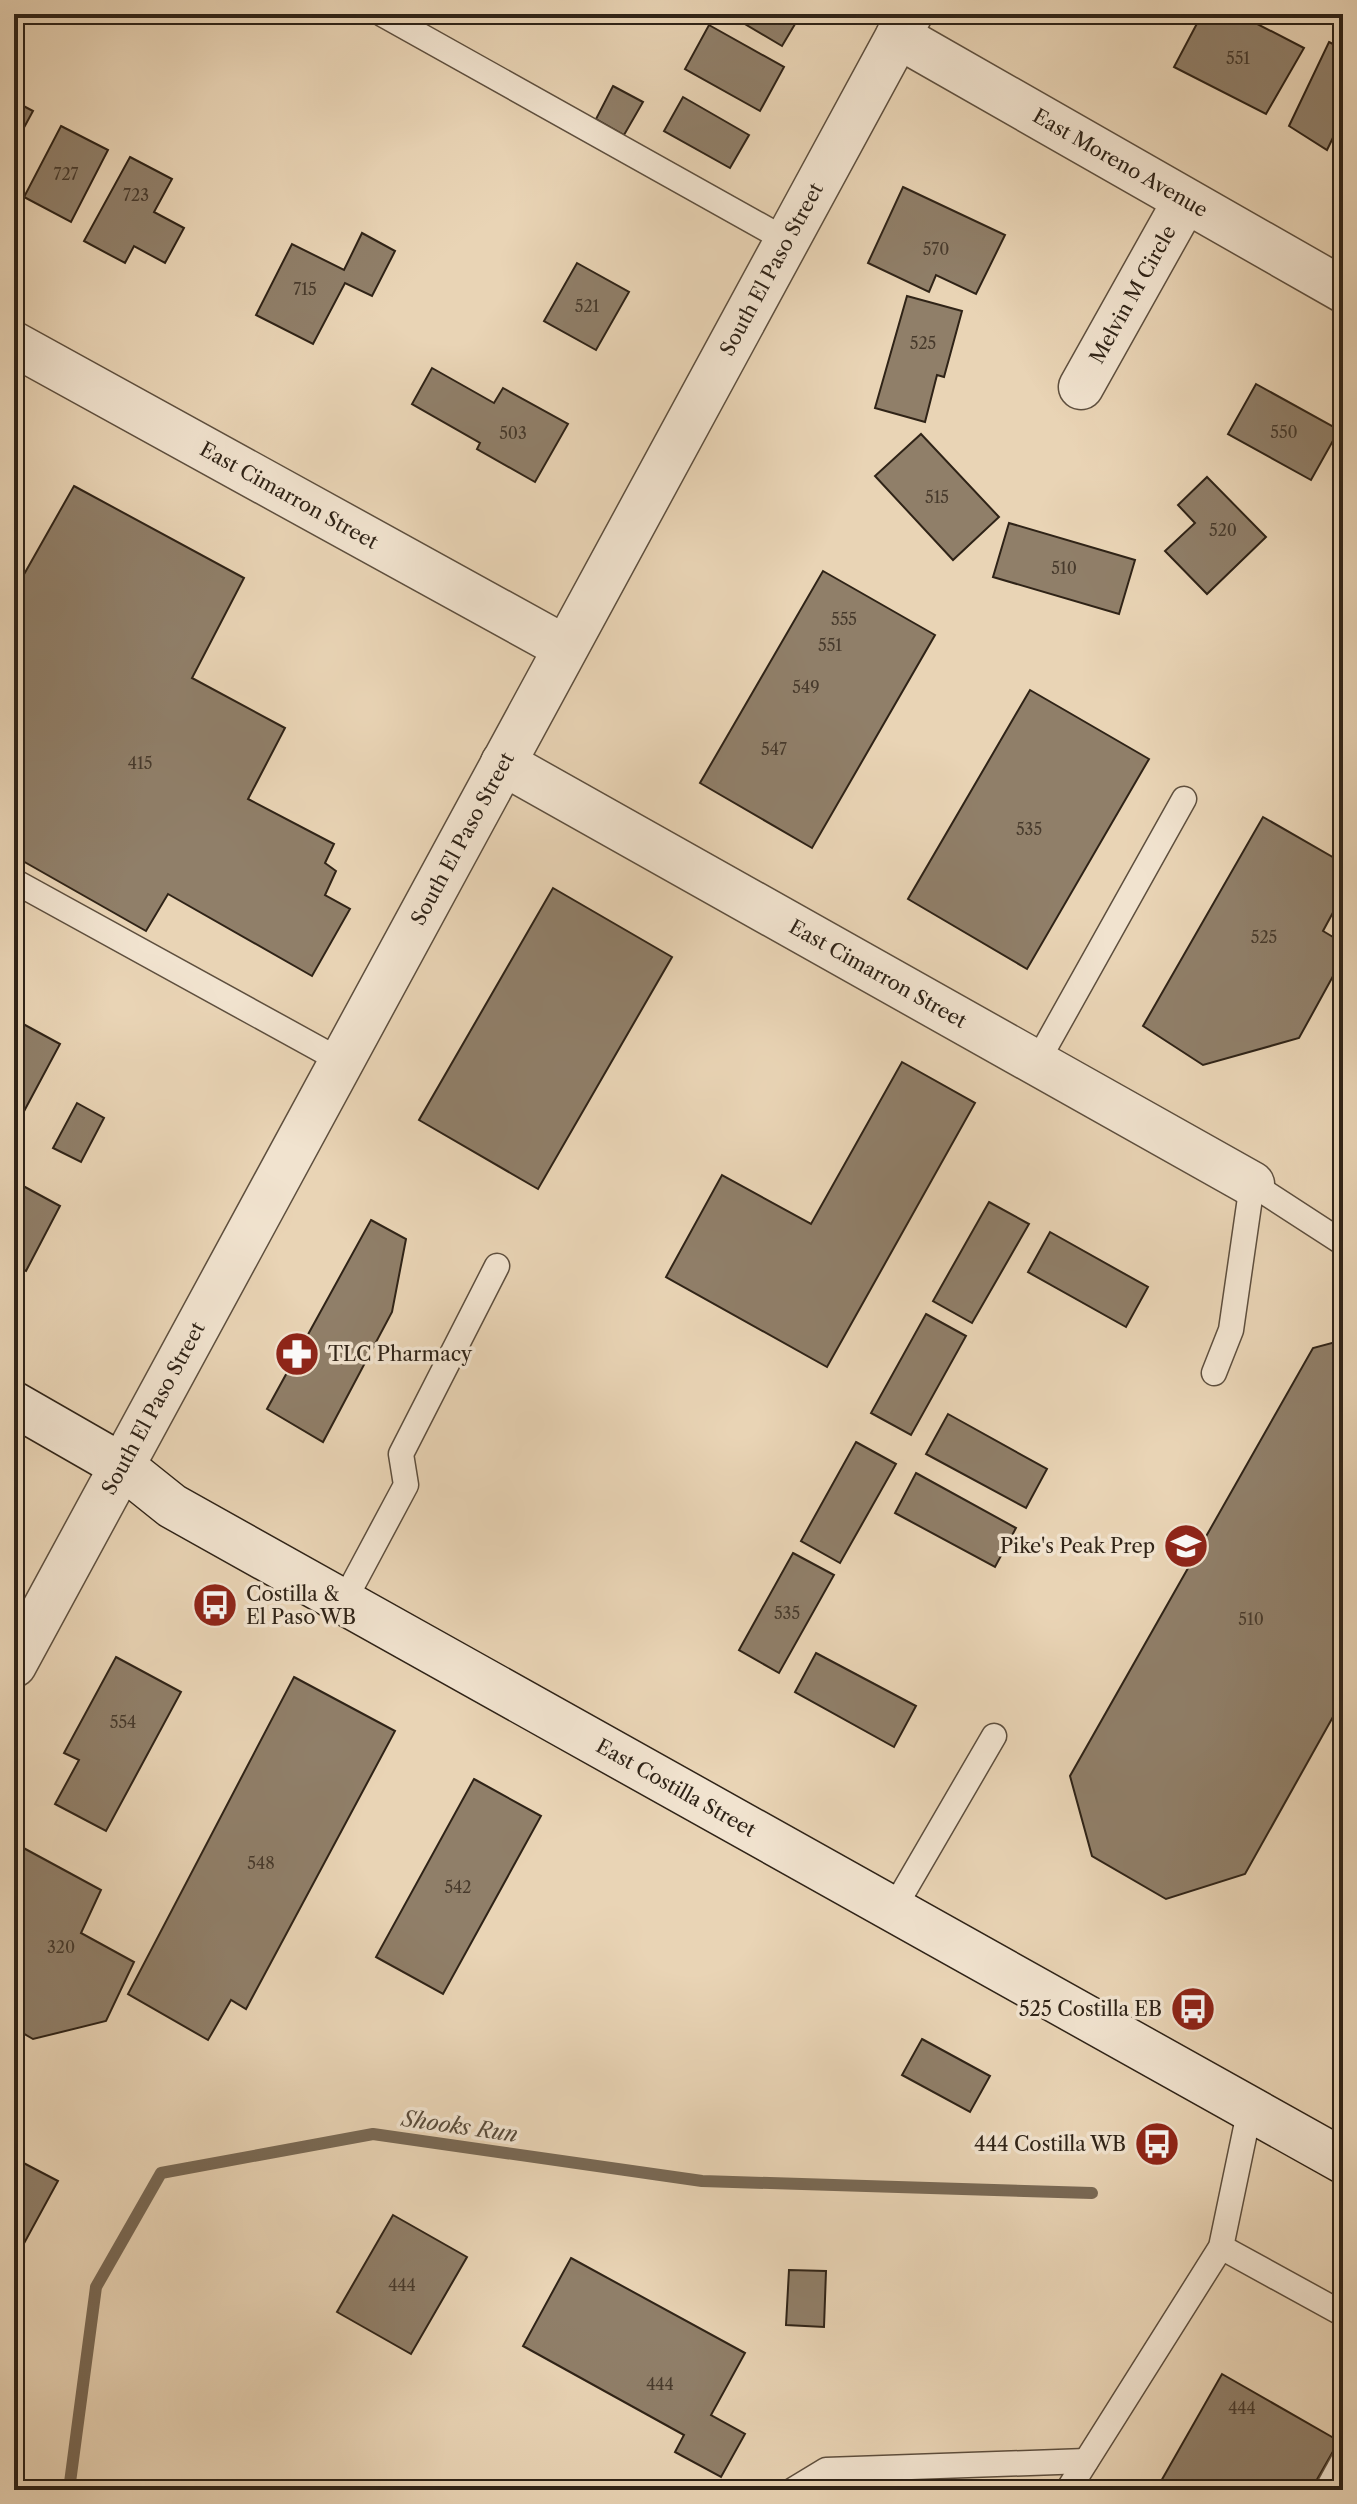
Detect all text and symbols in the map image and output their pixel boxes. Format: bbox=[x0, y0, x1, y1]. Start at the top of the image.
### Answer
house number: 551 bbox=[1226, 48, 1250, 68]
street label: East Moreno Avenue bbox=[1029, 104, 1212, 222]
house number: 727 bbox=[54, 164, 79, 184]
street label: South El Paso Street bbox=[715, 179, 828, 360]
house number: 723 bbox=[123, 185, 149, 205]
street label: Melvin M Circle bbox=[1085, 221, 1181, 368]
house number: 570 bbox=[923, 239, 949, 259]
house number: 715 bbox=[293, 279, 317, 299]
house number: 521 bbox=[575, 296, 600, 316]
house number: 525 bbox=[910, 333, 936, 353]
house number: 550 bbox=[1270, 422, 1298, 442]
house number: 503 bbox=[499, 423, 527, 443]
street label: East Cimarron Street bbox=[196, 437, 382, 554]
house number: 515 bbox=[925, 487, 949, 507]
house number: 520 bbox=[1209, 520, 1237, 540]
house number: 510 bbox=[1051, 558, 1077, 578]
house number: 555 bbox=[831, 609, 857, 629]
house number: 551 bbox=[818, 635, 842, 655]
house number: 549 bbox=[792, 677, 820, 697]
house number: 547 bbox=[761, 739, 787, 759]
street label: South El Paso Street bbox=[406, 748, 519, 929]
house number: 415 bbox=[128, 753, 152, 773]
house number: 535 bbox=[1016, 819, 1042, 839]
street label: East Cimarron Street bbox=[785, 914, 971, 1033]
house number: 525 bbox=[1251, 927, 1277, 947]
street label: South El Paso Street bbox=[97, 1318, 210, 1499]
pharmacy icon: TLC Pharmacy bbox=[273, 1330, 321, 1378]
place label: TLC Pharmacy bbox=[328, 1342, 473, 1366]
school or university icon: Pike's Peak Prep bbox=[1162, 1522, 1210, 1570]
place label: Pike's Peak Prep bbox=[1000, 1534, 1155, 1558]
bus stop icon: Costilla & El Paso WB bbox=[191, 1581, 239, 1629]
place label: Costilla & El Paso WB bbox=[246, 1582, 356, 1629]
house number: 535 bbox=[774, 1603, 800, 1623]
house number: 510 bbox=[1238, 1609, 1264, 1629]
house number: 554 bbox=[110, 1712, 136, 1732]
street label: East Costilla Street bbox=[592, 1734, 760, 1842]
house number: 548 bbox=[247, 1853, 275, 1873]
house number: 542 bbox=[444, 1877, 472, 1897]
house number: 320 bbox=[47, 1937, 75, 1957]
bus stop icon: 525 Costilla EB bbox=[1169, 1985, 1217, 2033]
place label: 525 Costilla EB bbox=[1019, 1997, 1162, 2021]
water label: Shooks Run bbox=[398, 2105, 520, 2148]
bus stop icon: 444 Costilla WB bbox=[1133, 2120, 1181, 2168]
place label: 444 Costilla WB bbox=[974, 2132, 1126, 2156]
house number: 444 bbox=[388, 2275, 416, 2295]
house number: 444 bbox=[646, 2374, 674, 2394]
house number: 444 bbox=[1228, 2398, 1256, 2418]

